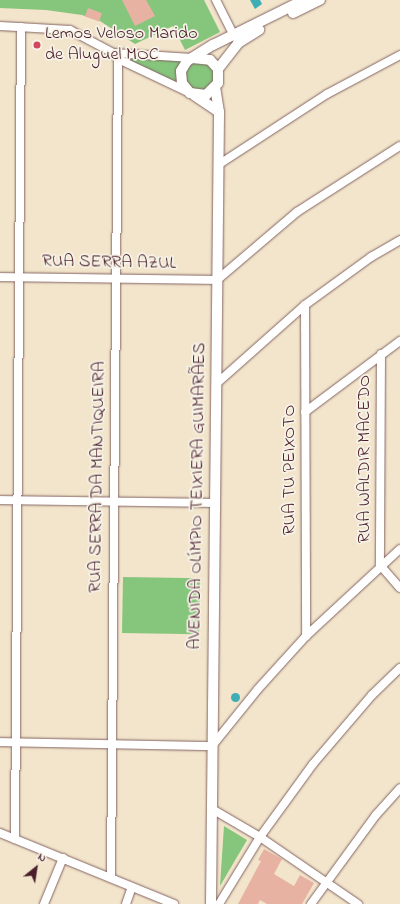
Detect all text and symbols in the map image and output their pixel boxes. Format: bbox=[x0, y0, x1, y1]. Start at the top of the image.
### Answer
place label: Lemos Veloso Marido de Aluguel MOC bbox=[45, 24, 198, 66]
marker: Lemos Veloso Marido de Aluguel MOC bbox=[32, 40, 42, 50]
street label: RUA SERRA AZUL bbox=[42, 251, 176, 275]
street label: AVENIDA OLÍMPIO TEIXIERA GUIMARÃES bbox=[185, 342, 211, 650]
street label: RUA SERRA DA MANTIQUEIRA bbox=[85, 361, 111, 593]
street label: RUA WALDIR MACEDO bbox=[354, 375, 376, 543]
street label: RUA TU PEIXOTO bbox=[279, 405, 301, 535]
north arrow bbox=[16, 848, 56, 888]
text: N bbox=[35, 849, 49, 866]

